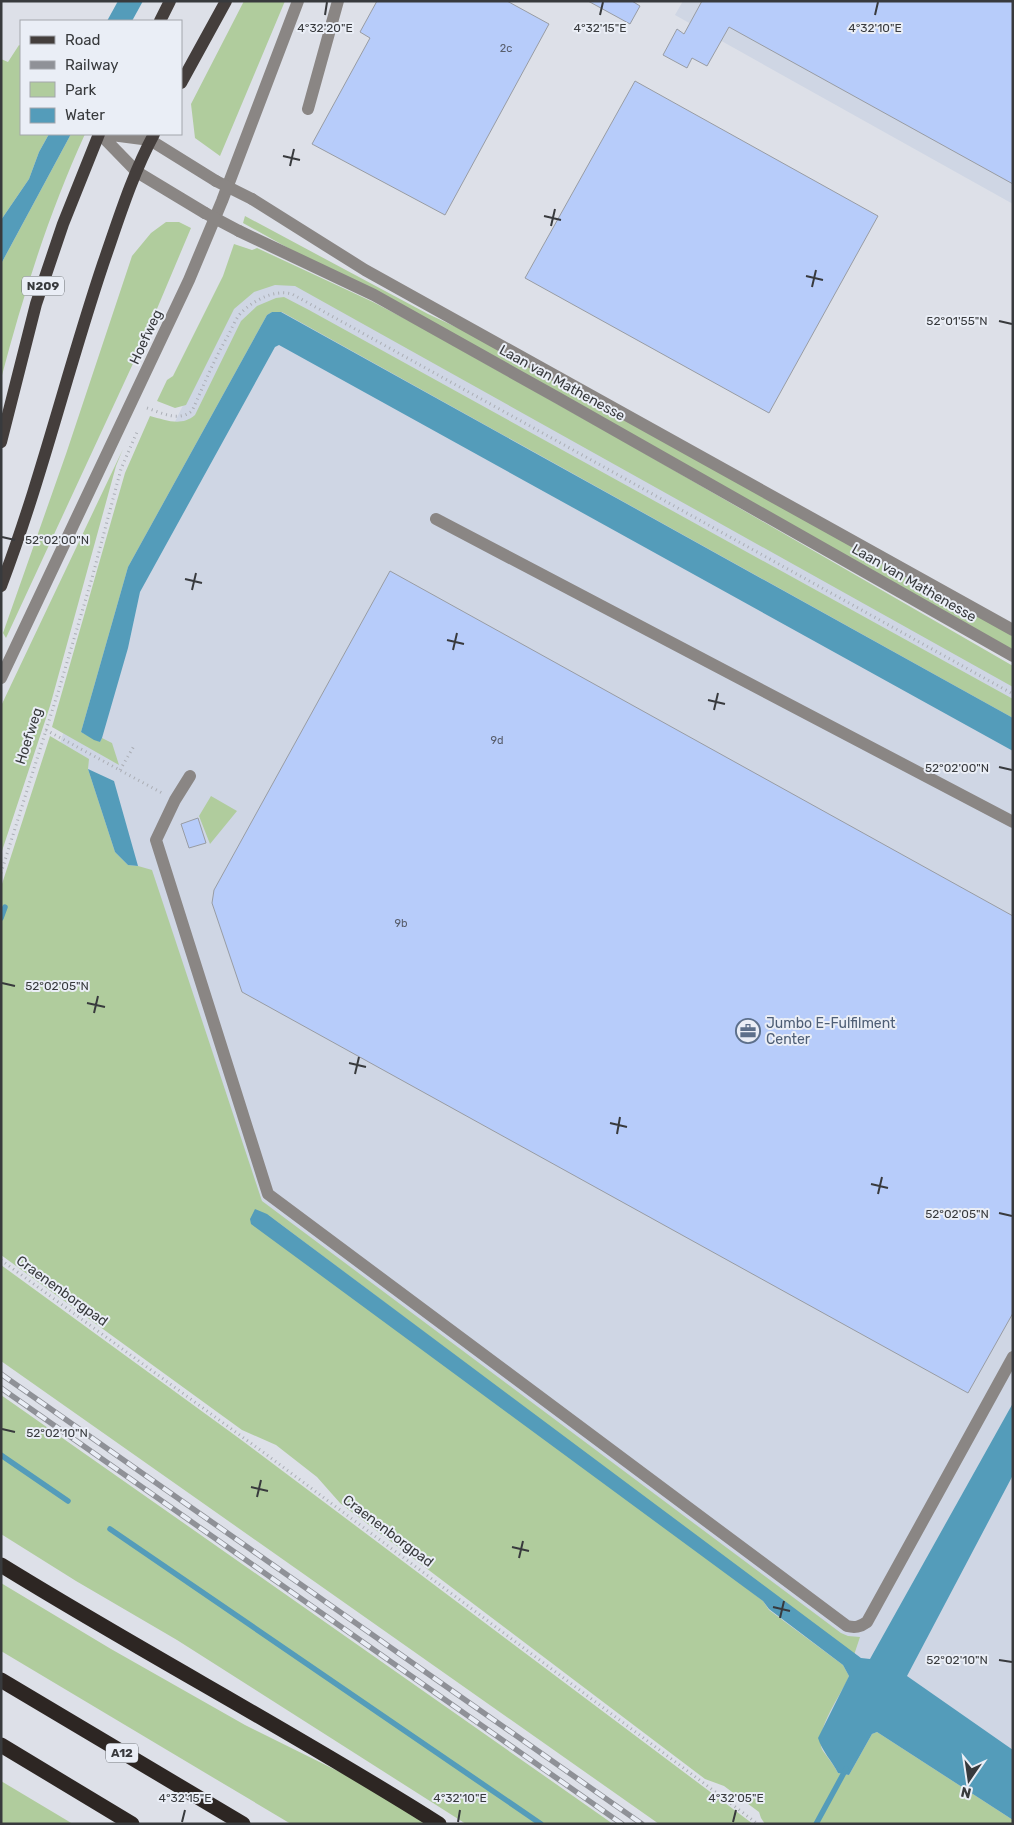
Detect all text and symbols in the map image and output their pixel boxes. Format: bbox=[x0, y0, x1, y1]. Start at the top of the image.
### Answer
legend bbox=[20, 20, 182, 135]
text: 4°32'20"E bbox=[297, 21, 353, 35]
text: 4°32'15"E bbox=[573, 21, 627, 35]
text: 4°32'10"E bbox=[848, 21, 902, 35]
text: Road bbox=[65, 31, 101, 49]
house number: 2c bbox=[500, 42, 512, 55]
text: Railway bbox=[65, 56, 119, 74]
text: Park bbox=[65, 81, 96, 99]
text: Water bbox=[65, 106, 105, 124]
road number: N209 bbox=[22, 276, 64, 296]
street label: Hoefweg bbox=[126, 307, 166, 367]
text: 52°01'55"N bbox=[926, 314, 988, 328]
street label: Laan van Mathenesse bbox=[496, 341, 628, 425]
text: 52°02'00"N bbox=[25, 533, 89, 547]
street label: Laan van Mathenesse bbox=[849, 540, 979, 626]
street label: Hoefweg bbox=[12, 706, 46, 766]
house number: 9d bbox=[490, 734, 504, 747]
text: 52°02'00"N bbox=[925, 761, 989, 775]
house number: 9b bbox=[394, 917, 408, 930]
text: 52°02'05"N bbox=[25, 979, 89, 993]
place label: Jumbo E-Fulfilment Center bbox=[766, 1015, 896, 1048]
office icon: Jumbo E-Fulfilment Center bbox=[735, 1018, 761, 1044]
text: 52°02'05"N bbox=[925, 1207, 989, 1221]
street label: Craenenborgpad bbox=[13, 1252, 111, 1330]
text: 52°02'10"N bbox=[26, 1426, 88, 1440]
street label: Craenenborgpad bbox=[339, 1491, 437, 1571]
text: 52°02'10"N bbox=[926, 1653, 988, 1667]
road number: A12 bbox=[106, 1744, 138, 1762]
north arrow bbox=[944, 1755, 994, 1805]
text: N bbox=[959, 1783, 973, 1802]
text: 4°32'15"E bbox=[158, 1791, 212, 1805]
text: 4°32'10"E bbox=[433, 1791, 487, 1805]
text: 4°32'05"E bbox=[708, 1791, 764, 1805]

